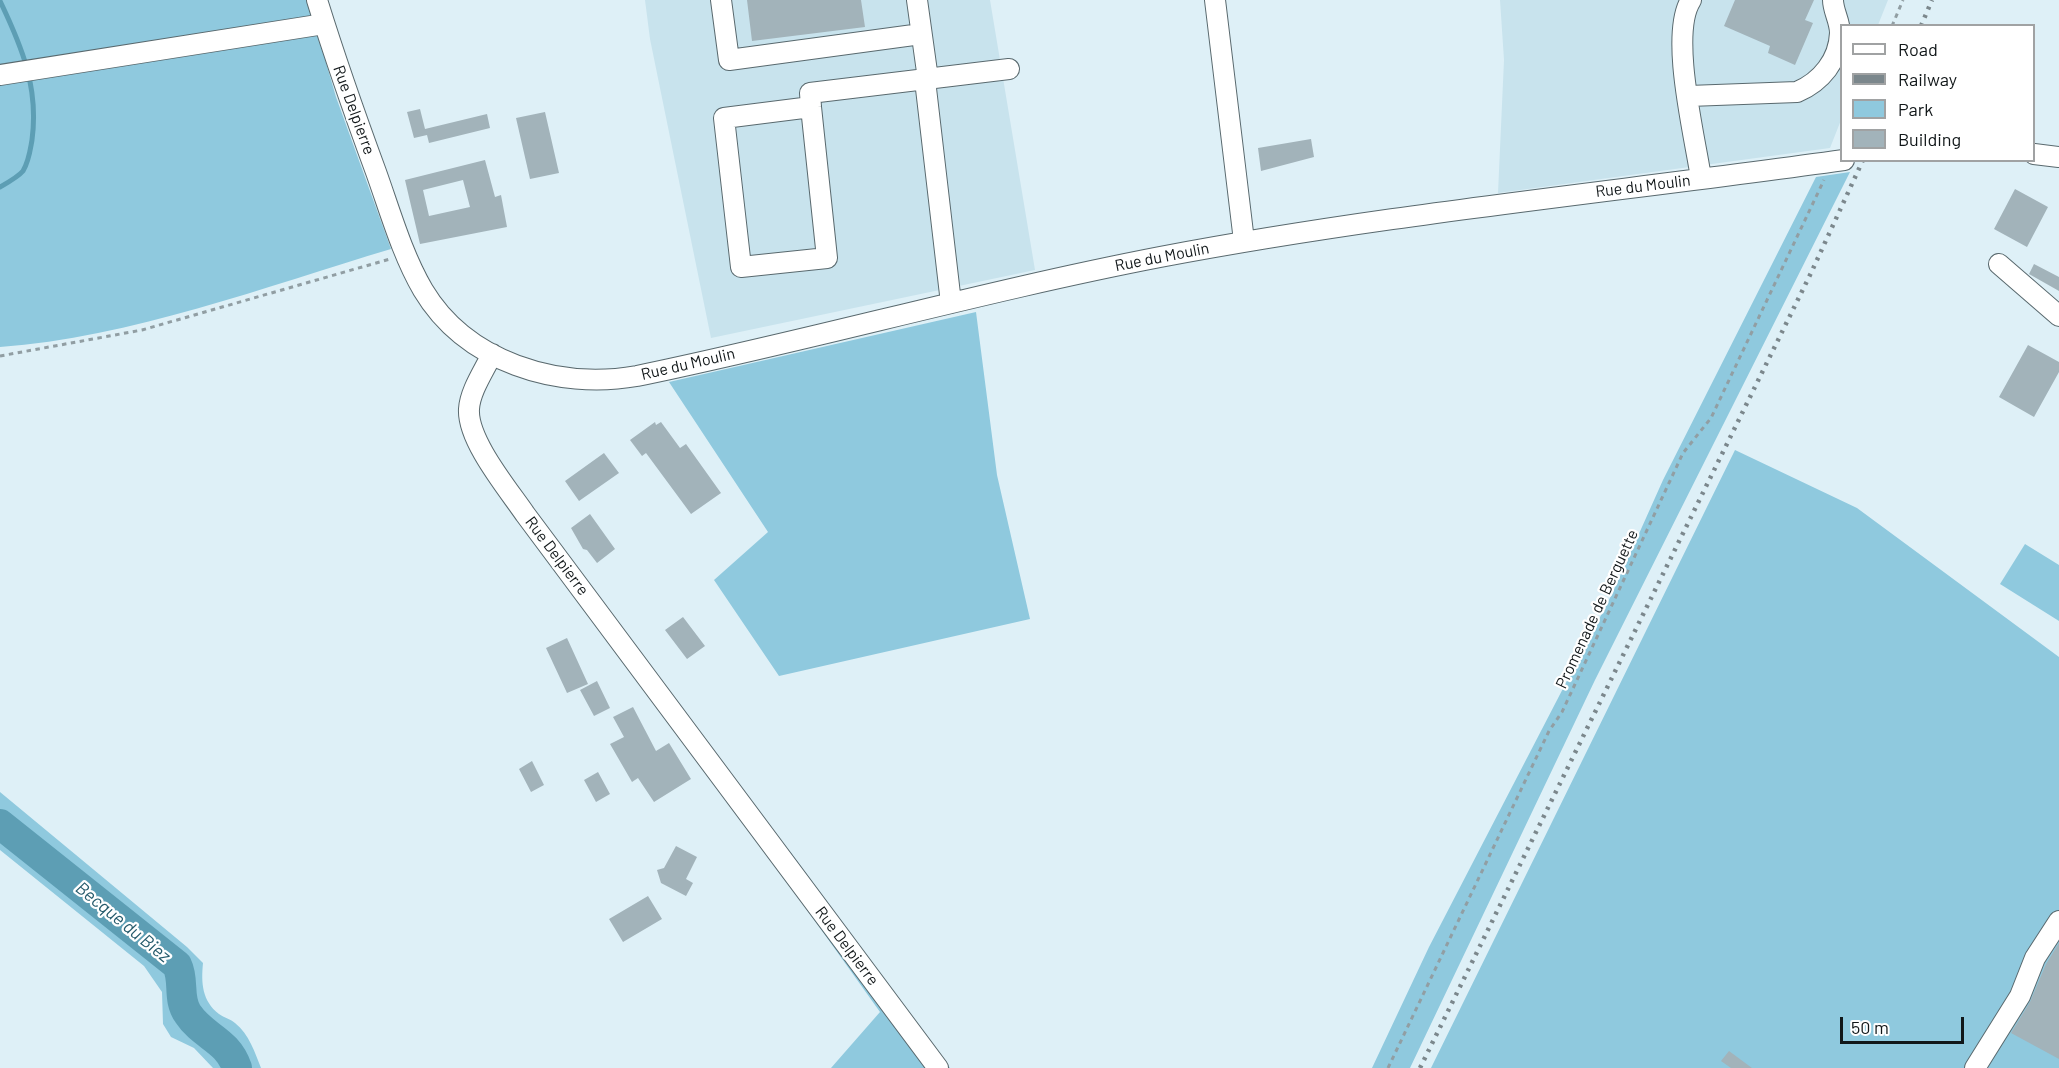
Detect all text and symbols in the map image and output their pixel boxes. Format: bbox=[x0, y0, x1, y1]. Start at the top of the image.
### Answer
legend bbox=[1840, 24, 2035, 162]
text: Road bbox=[1898, 38, 1938, 60]
street label: Rue Delpierre bbox=[329, 63, 379, 157]
text: Railway bbox=[1898, 68, 1957, 90]
text: Park bbox=[1898, 98, 1933, 120]
text: Building bbox=[1898, 128, 1961, 150]
street label: Rue du Moulin bbox=[1594, 171, 1692, 201]
street label: Rue du Moulin bbox=[1113, 238, 1211, 276]
street label: Rue du Moulin bbox=[639, 344, 737, 384]
street label: Rue Delpierre bbox=[521, 513, 593, 599]
street label: Promenade de Berguette bbox=[1552, 527, 1642, 691]
water label: Becque du Biez bbox=[71, 877, 175, 967]
street label: Rue Delpierre bbox=[811, 903, 883, 989]
scale bar bbox=[1843, 1005, 1968, 1043]
text: 50 m bbox=[1851, 1016, 1889, 1038]

